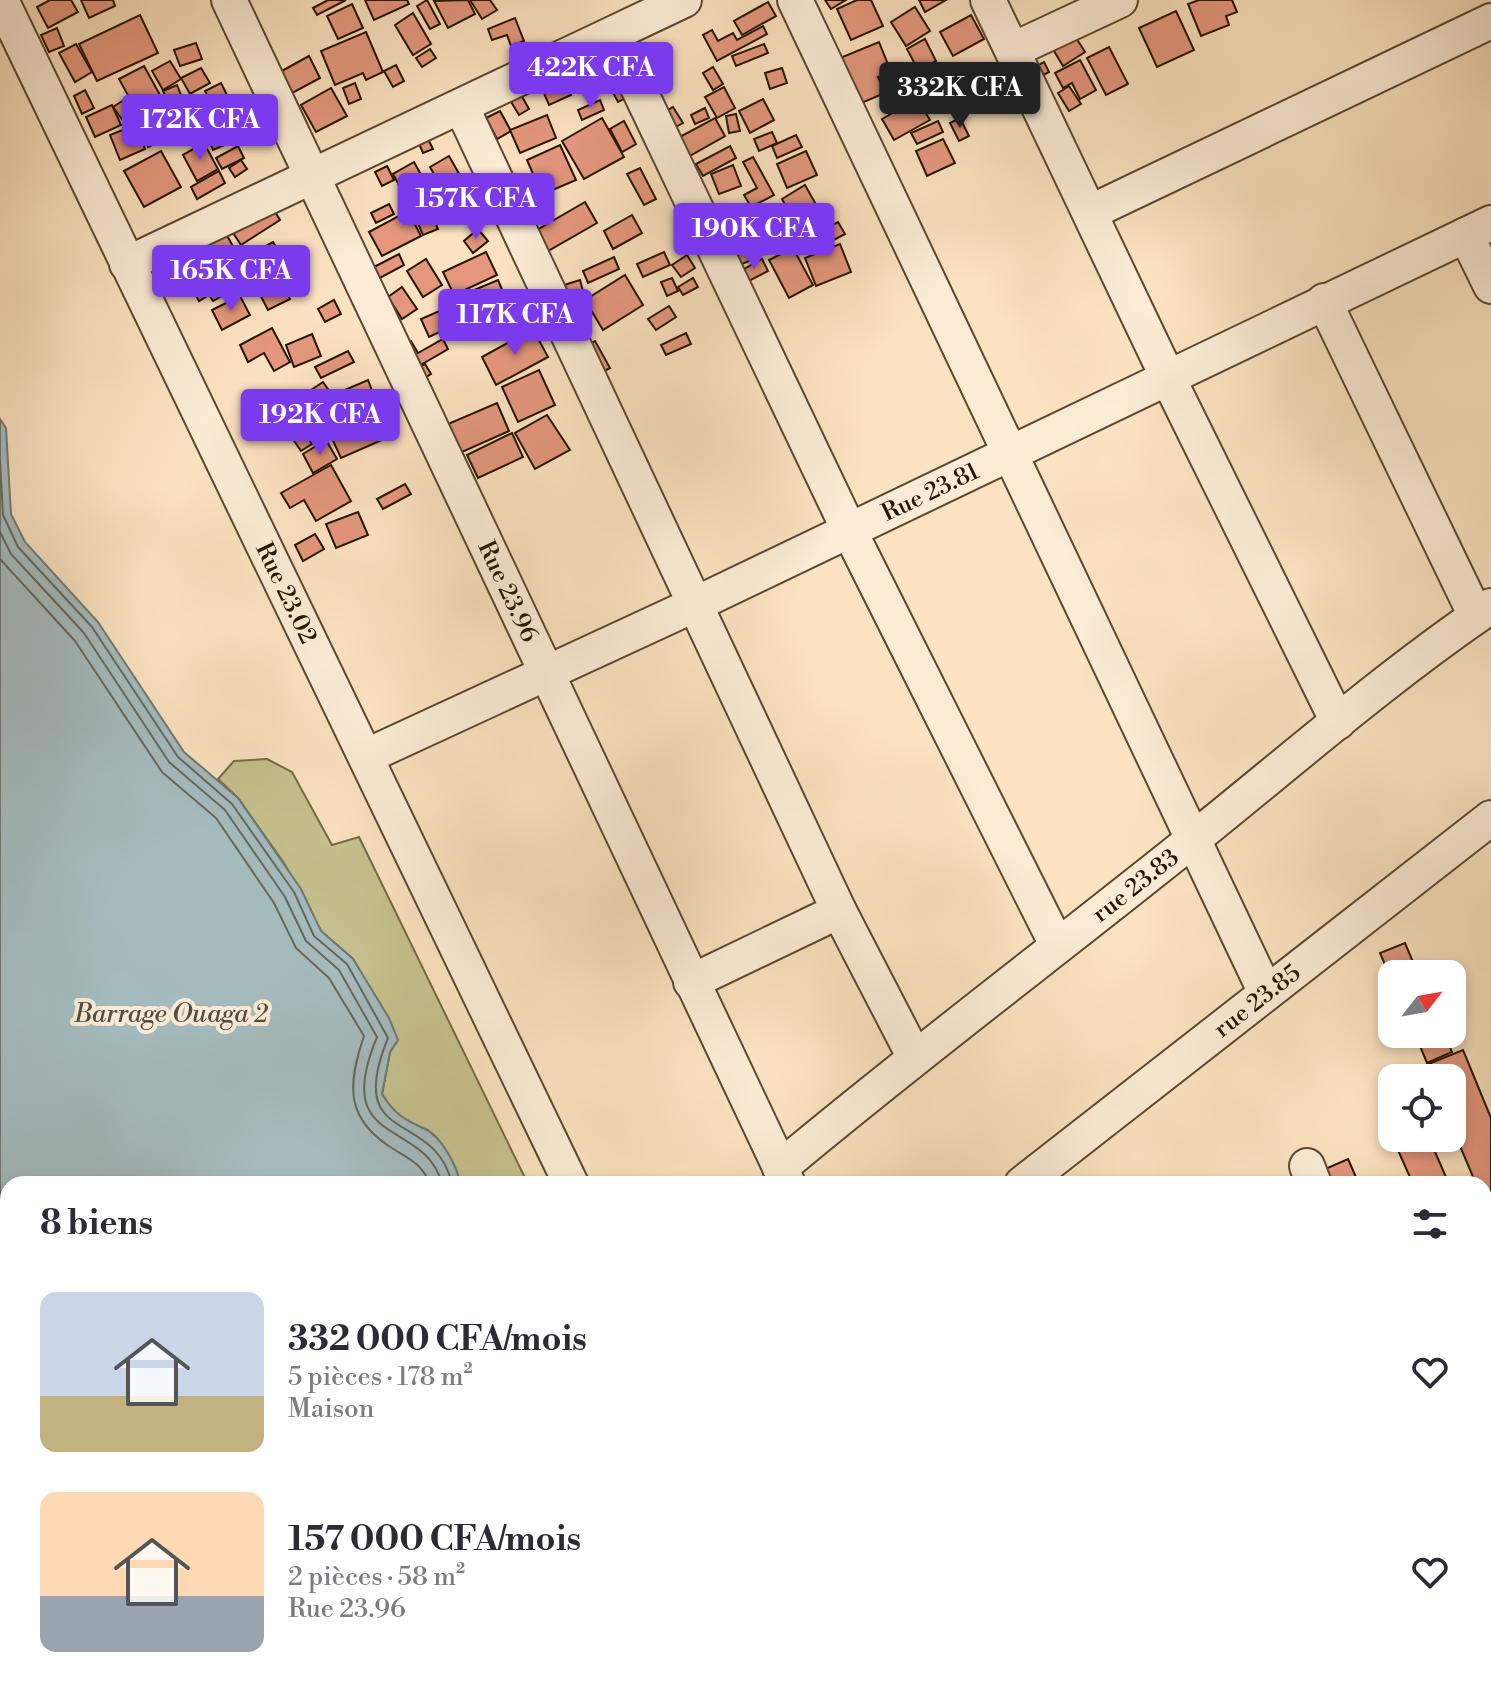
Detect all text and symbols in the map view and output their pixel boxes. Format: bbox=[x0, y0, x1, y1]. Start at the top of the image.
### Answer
pin: 422K CFA bbox=[508, 42, 674, 110]
text: 422K CFA bbox=[527, 52, 655, 84]
pin: 332K CFA bbox=[877, 62, 1043, 130]
text: 332K CFA bbox=[897, 72, 1023, 104]
pin: 172K CFA bbox=[117, 94, 283, 162]
text: 172K CFA bbox=[140, 104, 260, 136]
pin: 157K CFA bbox=[393, 173, 559, 241]
text: 157K CFA bbox=[416, 183, 536, 215]
pin: 190K CFA bbox=[671, 203, 837, 271]
text: 190K CFA bbox=[691, 213, 817, 245]
pin: 165K CFA bbox=[148, 245, 314, 313]
text: 165K CFA bbox=[170, 255, 292, 287]
pin: 117K CFA bbox=[432, 289, 598, 357]
text: 117K CFA bbox=[456, 299, 574, 331]
pin: 192K CFA bbox=[237, 389, 403, 457]
text: 192K CFA bbox=[259, 399, 381, 431]
street label: Rue 23.81 bbox=[877, 456, 985, 529]
street label: Rue 23.96 bbox=[471, 536, 544, 647]
street label: Rue 23.02 bbox=[248, 538, 323, 649]
street label: rue 23.83 bbox=[1087, 843, 1185, 930]
street label: rue 23.85 bbox=[1208, 958, 1307, 1045]
north arrow bbox=[1378, 960, 1466, 1048]
map controls bbox=[1378, 960, 1466, 1152]
water label: Barrage Ouaga 2 bbox=[73, 998, 269, 1030]
button: locate bbox=[1378, 1064, 1466, 1152]
icon: filters bbox=[1408, 1202, 1452, 1246]
text: 8 biens bbox=[40, 1203, 153, 1245]
text: 332 000 CFA/mois bbox=[288, 1319, 587, 1361]
icon: home bbox=[104, 1324, 200, 1420]
icon: heart bbox=[1408, 1350, 1452, 1394]
text: 5 pièces · 178 m² bbox=[288, 1361, 473, 1393]
text: Maison bbox=[288, 1393, 374, 1425]
text: 157 000 CFA/mois bbox=[288, 1519, 581, 1561]
icon: home bbox=[104, 1524, 200, 1620]
icon: heart bbox=[1408, 1550, 1452, 1594]
text: 2 pièces · 58 m² bbox=[288, 1561, 465, 1593]
text: Rue 23.96 bbox=[288, 1593, 406, 1625]

